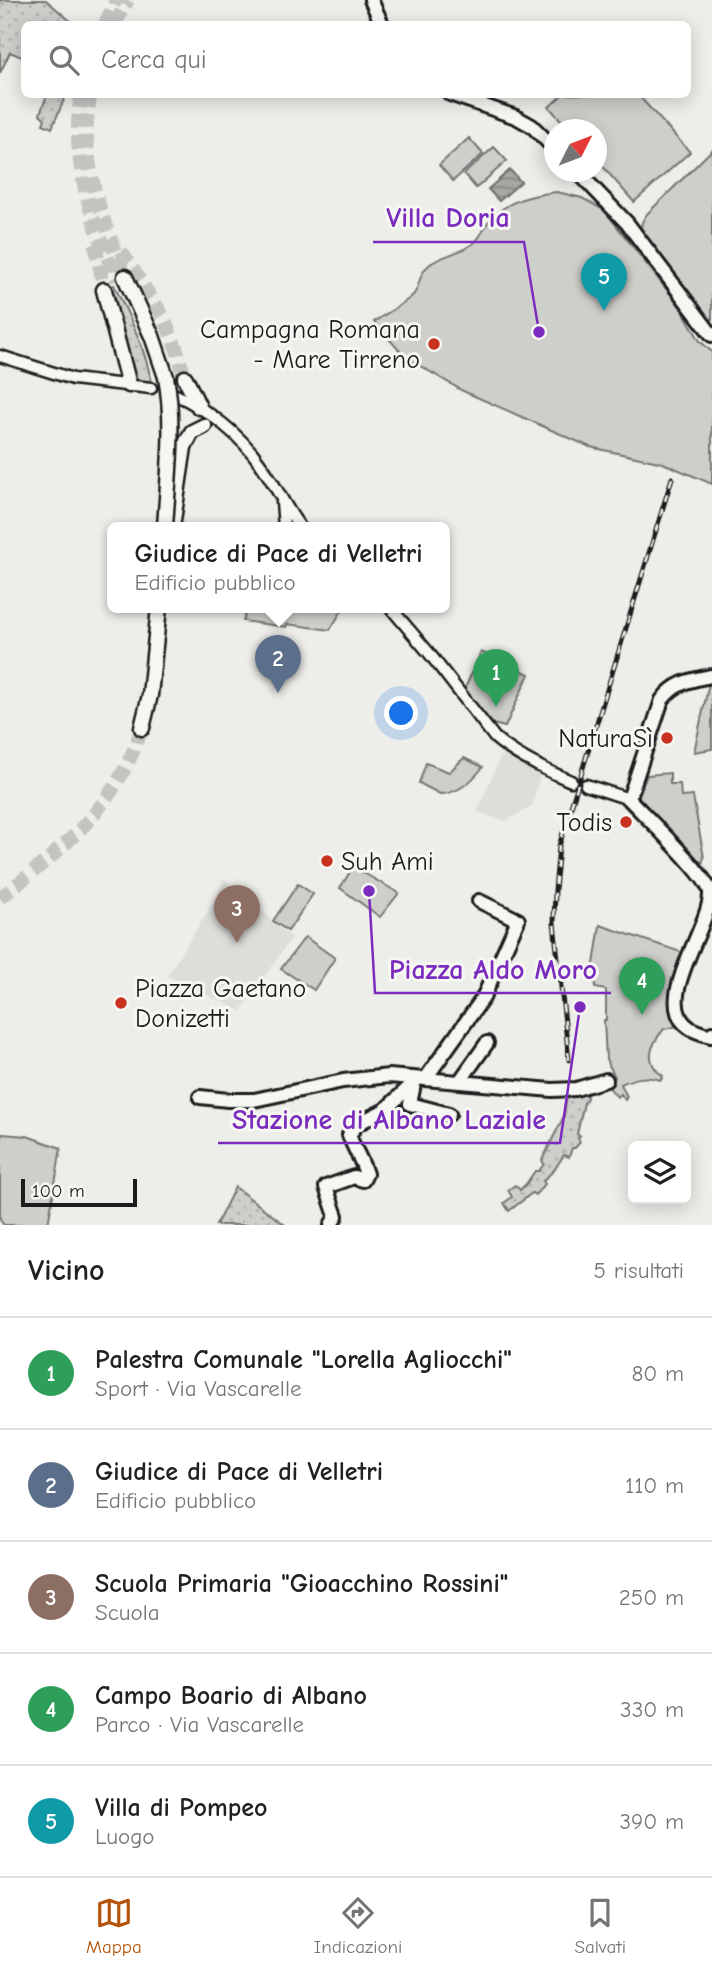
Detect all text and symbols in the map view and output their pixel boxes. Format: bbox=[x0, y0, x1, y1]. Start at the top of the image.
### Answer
search box bbox=[21, 21, 691, 98]
icon: search bbox=[45, 41, 83, 79]
text: Cerca qui bbox=[101, 45, 207, 75]
north arrow bbox=[544, 119, 607, 182]
callout: Villa Doria bbox=[373, 193, 524, 242]
text: Villa Doria bbox=[386, 202, 510, 234]
pin: 5 bbox=[581, 253, 627, 311]
place label: Campagna Romana - Mare Tirreno bbox=[200, 315, 420, 375]
marker: Campagna Romana - Mare Tirreno bbox=[426, 336, 442, 352]
popup bbox=[107, 522, 450, 613]
text: Giudice di Pace di Velletri bbox=[135, 539, 422, 569]
text: Edificio pubblico bbox=[135, 569, 296, 596]
pin: 2 bbox=[255, 635, 301, 693]
pin: 1 bbox=[473, 649, 519, 707]
your location bbox=[384, 696, 418, 730]
place label: NaturaSì bbox=[558, 724, 653, 754]
marker: NaturaSì bbox=[659, 730, 675, 746]
place label: Todis bbox=[557, 808, 612, 838]
marker: Todis bbox=[618, 814, 634, 830]
place label: Suh Ami bbox=[341, 847, 434, 877]
marker: Suh Ami bbox=[319, 853, 335, 869]
pin: 3 bbox=[214, 885, 260, 943]
callout: Piazza Aldo Moro bbox=[375, 944, 611, 993]
text: Piazza Aldo Moro bbox=[389, 954, 597, 986]
pin: 4 bbox=[619, 957, 665, 1015]
place label: Piazza Gaetano Donizetti bbox=[135, 974, 306, 1034]
marker: Piazza Gaetano Donizetti bbox=[113, 995, 129, 1011]
callout: Stazione di Albano Laziale bbox=[218, 1094, 560, 1143]
text: Stazione di Albano Laziale bbox=[232, 1104, 546, 1136]
map controls bbox=[628, 1141, 691, 1204]
button: layers bbox=[628, 1141, 691, 1204]
scale bar bbox=[21, 1176, 136, 1208]
text: 100 m bbox=[32, 1180, 85, 1202]
text: Vicino bbox=[28, 1253, 105, 1288]
text: 5 risultati bbox=[594, 1257, 684, 1284]
text: Palestra Comunale "Lorella Agliocchi" bbox=[95, 1345, 512, 1375]
text: 1 bbox=[46, 1360, 56, 1387]
text: 80 m bbox=[631, 1360, 684, 1387]
text: Sport · Via Vascarelle bbox=[95, 1375, 301, 1402]
text: Giudice di Pace di Velletri bbox=[95, 1457, 383, 1487]
text: 2 bbox=[45, 1472, 57, 1499]
text: 110 m bbox=[625, 1472, 684, 1499]
text: Edificio pubblico bbox=[95, 1487, 256, 1514]
text: Scuola Primaria "Gioacchino Rossini" bbox=[95, 1569, 508, 1599]
text: 3 bbox=[45, 1584, 57, 1611]
text: 250 m bbox=[619, 1584, 684, 1611]
text: Scuola bbox=[95, 1599, 160, 1626]
text: Campo Boario di Albano bbox=[95, 1681, 367, 1711]
text: 4 bbox=[46, 1696, 56, 1723]
text: 330 m bbox=[620, 1696, 684, 1723]
text: Parco · Via Vascarelle bbox=[95, 1711, 304, 1738]
text: Villa di Pompeo bbox=[95, 1793, 267, 1823]
text: 5 bbox=[45, 1808, 57, 1835]
text: 390 m bbox=[619, 1808, 684, 1835]
text: Luogo bbox=[95, 1823, 155, 1850]
tab: Mappa bbox=[86, 1894, 142, 1958]
tab: Indicazioni bbox=[314, 1894, 402, 1958]
tab: Salvati bbox=[574, 1894, 626, 1958]

